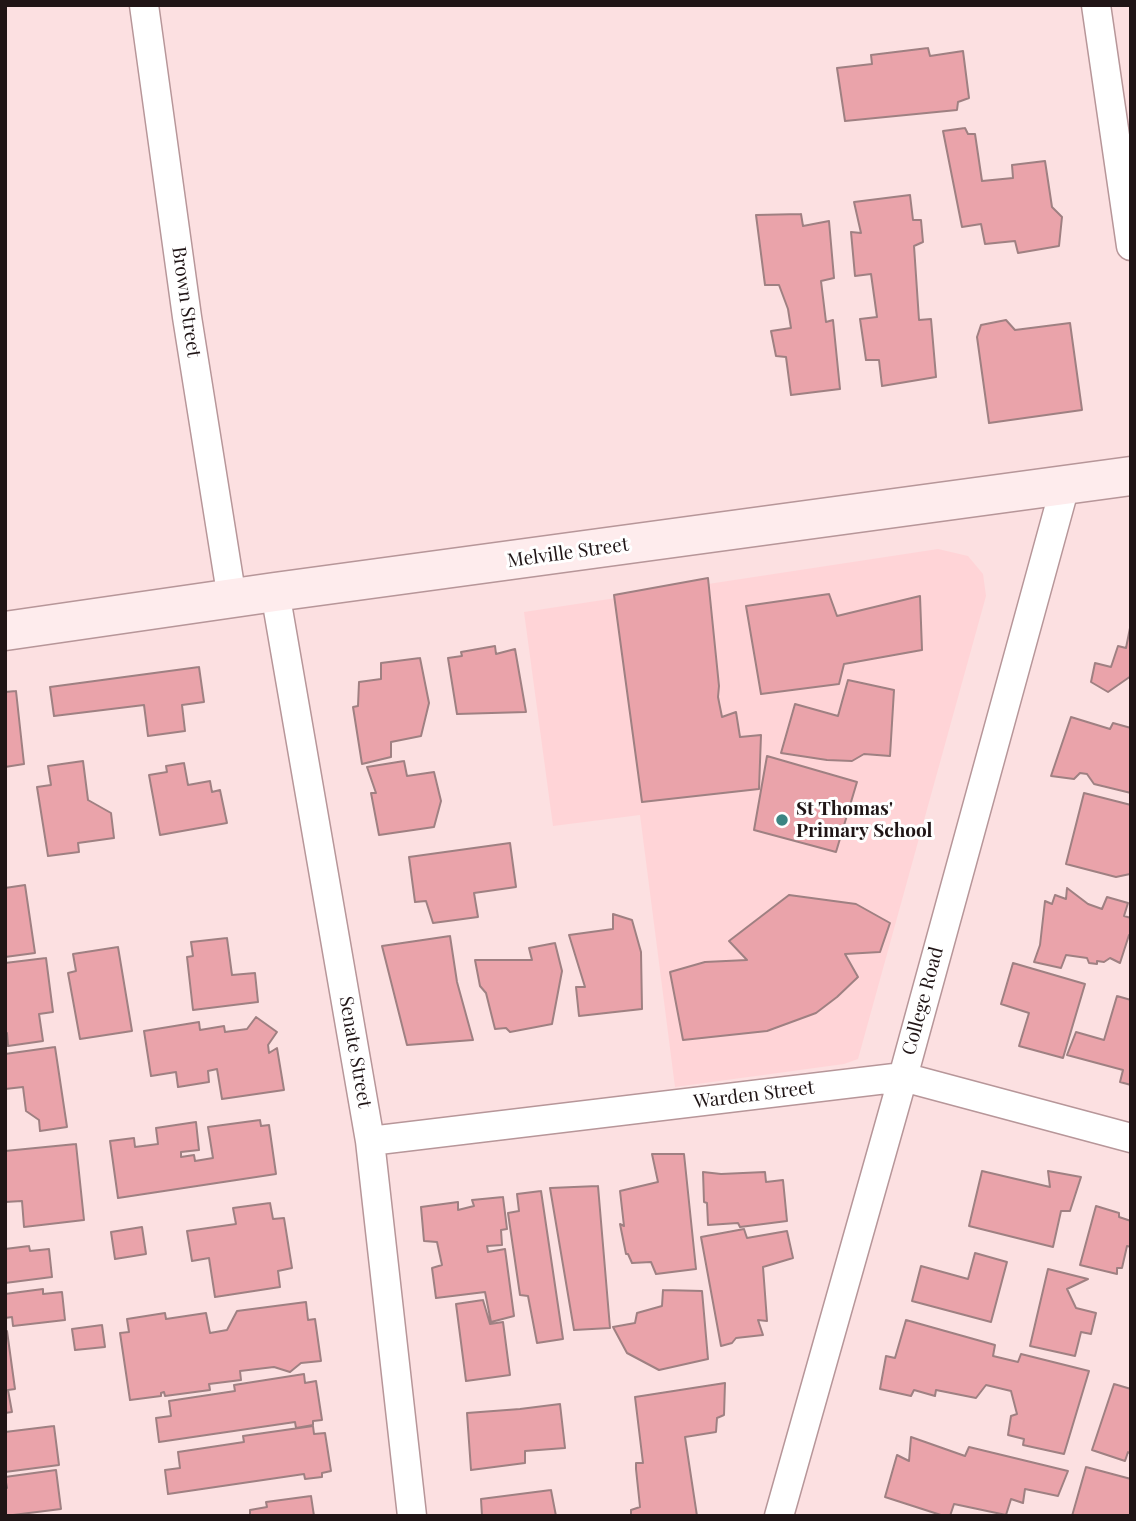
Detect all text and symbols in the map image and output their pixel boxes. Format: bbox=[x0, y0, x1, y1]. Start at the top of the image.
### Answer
street label: Brown Street bbox=[167, 245, 205, 359]
street label: Melville Street bbox=[506, 533, 630, 573]
place label: St Thomas' Primary School bbox=[796, 798, 932, 842]
marker: St Thomas' Primary School bbox=[774, 812, 790, 828]
street label: College Road bbox=[898, 944, 948, 1058]
street label: Senate Street bbox=[334, 994, 376, 1110]
street label: Warden Street bbox=[692, 1076, 816, 1114]

